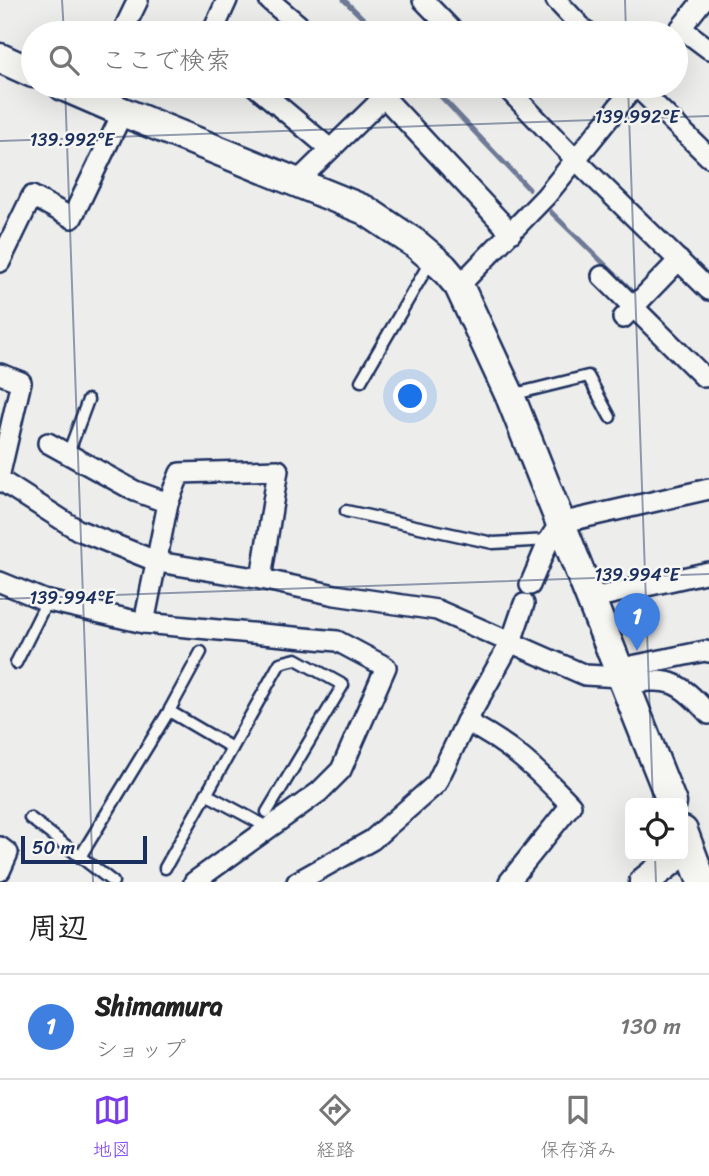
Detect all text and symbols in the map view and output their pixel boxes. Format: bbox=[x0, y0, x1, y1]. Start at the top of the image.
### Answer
search box bbox=[21, 21, 688, 98]
text: ここで検索 bbox=[101, 37, 231, 83]
icon: search bbox=[45, 41, 83, 79]
text: 139.992°E bbox=[595, 101, 680, 133]
text: 139.992°E bbox=[30, 124, 115, 156]
your location bbox=[393, 379, 427, 413]
text: 139.994°E bbox=[594, 559, 681, 591]
text: 139.994°E bbox=[29, 582, 116, 614]
pin: 1 bbox=[614, 593, 660, 651]
map controls bbox=[625, 798, 688, 861]
button: locate bbox=[625, 798, 688, 861]
text: 50 m bbox=[32, 831, 75, 864]
scale bar bbox=[21, 833, 147, 865]
text: 周辺 bbox=[28, 901, 88, 955]
text: Shimamura bbox=[95, 983, 223, 1029]
text: 1 bbox=[46, 1006, 56, 1047]
text: 130 m bbox=[620, 1006, 681, 1047]
text: ショップ bbox=[95, 1029, 186, 1070]
tab: 地図 bbox=[93, 1091, 131, 1166]
tab: 経路 bbox=[316, 1091, 354, 1166]
tab: 保存済み bbox=[540, 1091, 616, 1166]

